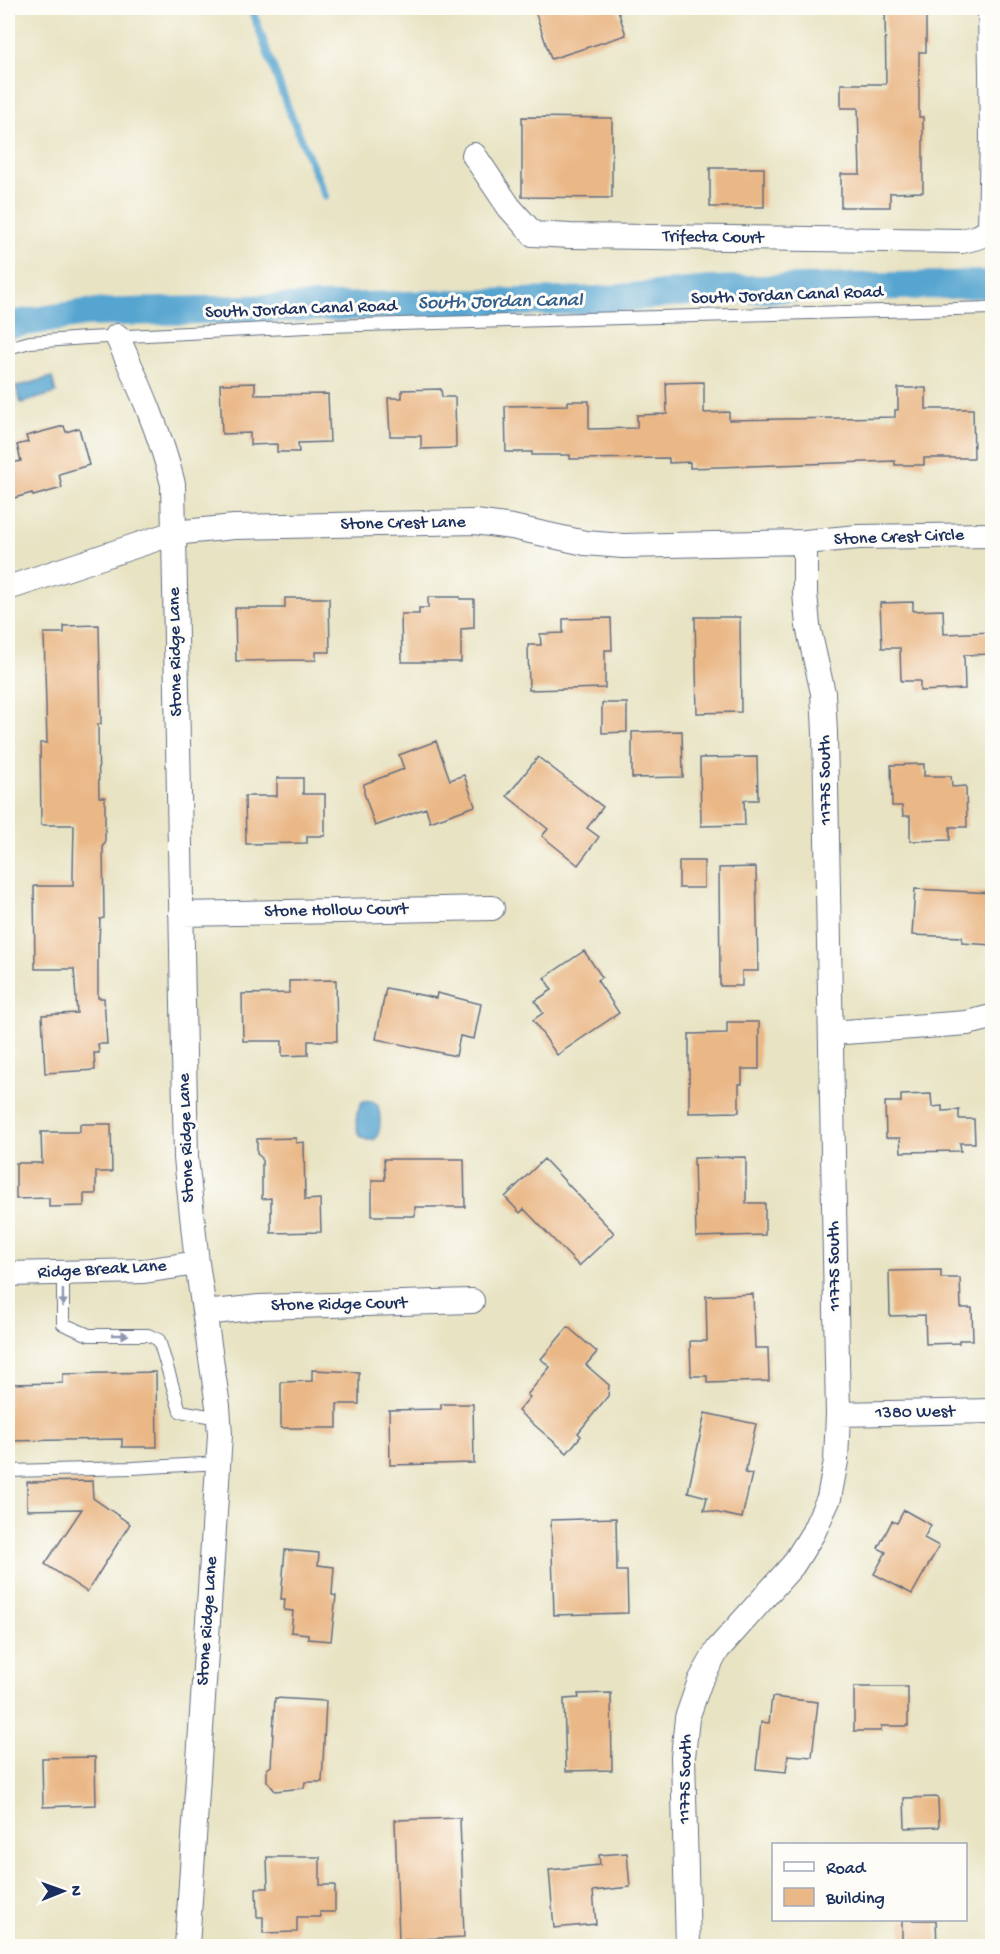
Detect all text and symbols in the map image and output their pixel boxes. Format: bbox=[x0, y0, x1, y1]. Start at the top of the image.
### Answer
street label: Trifecta Court bbox=[661, 227, 765, 249]
street label: South Jordan Canal Road bbox=[691, 282, 885, 310]
water label: South Jordan Canal bbox=[417, 290, 584, 316]
street label: South Jordan Canal Road bbox=[205, 296, 399, 324]
street label: Stone Crest Lane bbox=[340, 512, 466, 536]
street label: Stone Crest Circle bbox=[834, 525, 965, 551]
street label: Stone Ridge Lane bbox=[164, 586, 188, 717]
street label: 11775 South bbox=[815, 734, 837, 826]
street label: Stone Hollow Court bbox=[264, 899, 410, 923]
street label: Stone Ridge Lane bbox=[174, 1072, 200, 1203]
street label: 11775 South bbox=[824, 1220, 846, 1312]
street label: Ridge Break Lane bbox=[37, 1256, 168, 1284]
one-way arrow bbox=[58, 1289, 68, 1308]
street label: Stone Ridge Court bbox=[271, 1293, 409, 1317]
one-way arrow bbox=[110, 1330, 129, 1340]
street label: 1380 West bbox=[874, 1402, 957, 1424]
street label: Stone Ridge Lane bbox=[193, 1555, 223, 1686]
street label: 11775 South bbox=[675, 1733, 697, 1825]
legend bbox=[772, 1843, 967, 1921]
text: Road bbox=[826, 1859, 867, 1880]
north arrow bbox=[33, 1861, 93, 1921]
text: N bbox=[65, 1885, 84, 1897]
text: Building bbox=[825, 1889, 885, 1910]

